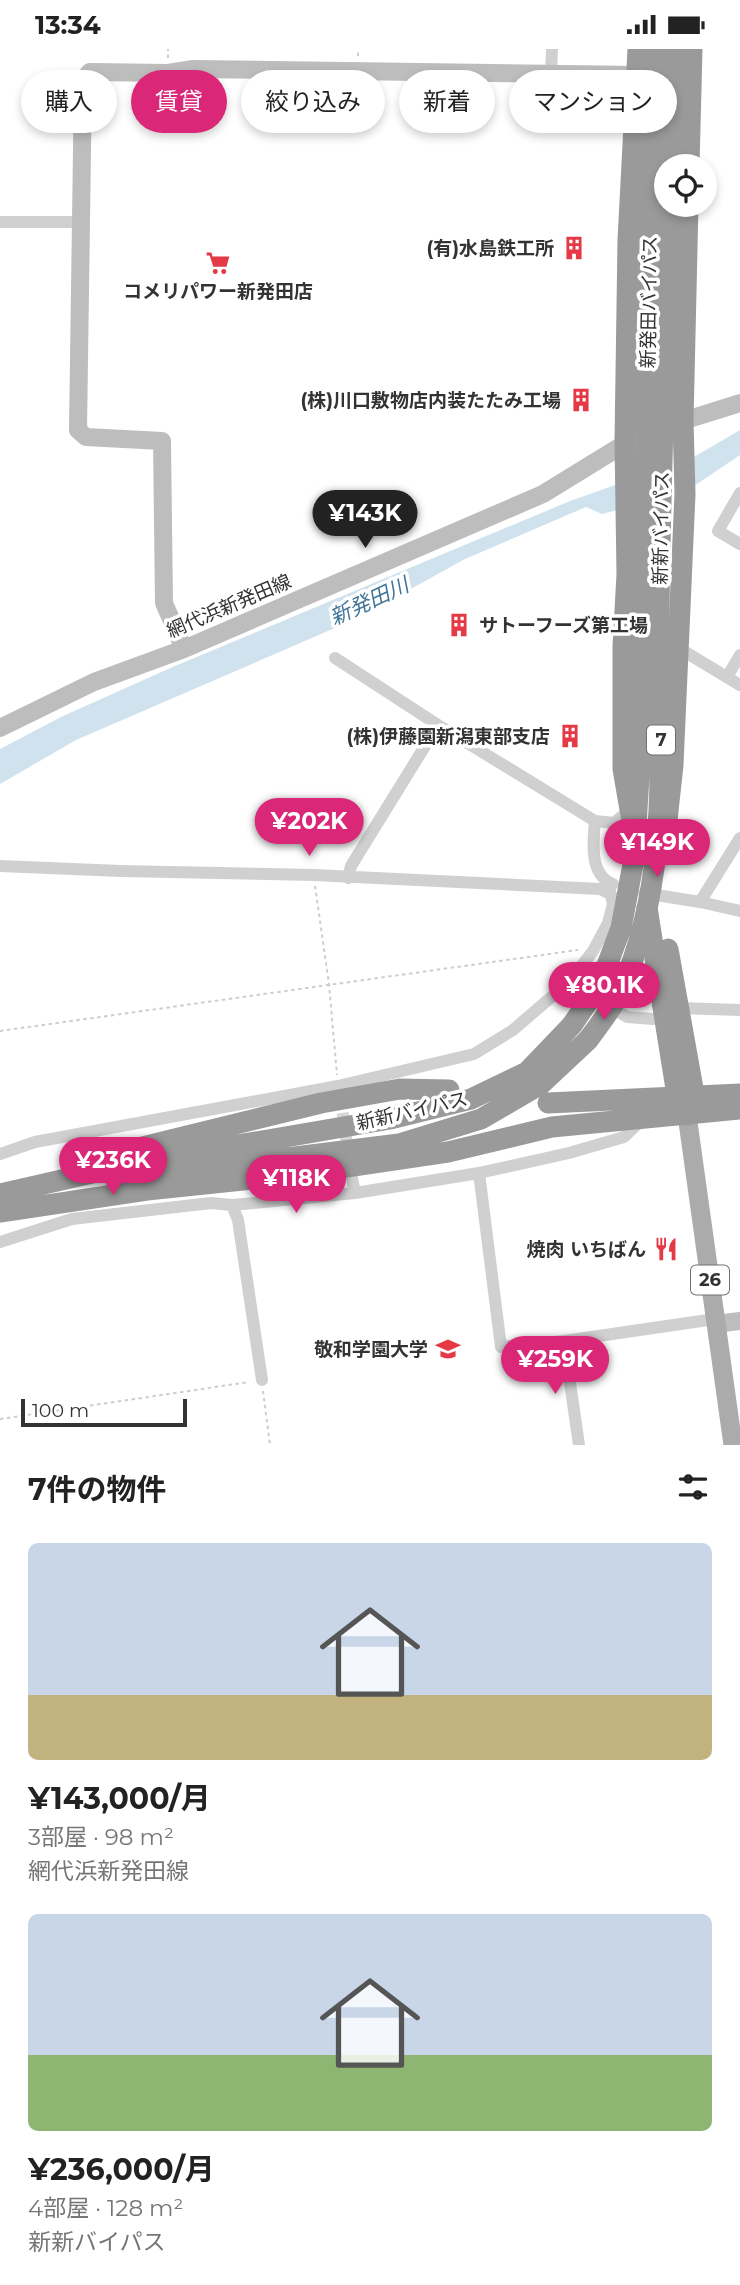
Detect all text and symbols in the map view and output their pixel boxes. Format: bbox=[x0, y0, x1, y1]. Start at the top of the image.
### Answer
text: 13:34 bbox=[35, 9, 101, 41]
chip: 購入 bbox=[21, 70, 117, 133]
chip: 賃貸 bbox=[131, 70, 227, 133]
chip: 絞り込み bbox=[241, 70, 385, 133]
chip: 新着 bbox=[399, 70, 495, 133]
chip: マンション bbox=[509, 70, 677, 133]
map controls bbox=[654, 154, 717, 217]
button: locate bbox=[654, 154, 717, 217]
building icon: (有)水島鉄工所 bbox=[560, 234, 588, 262]
street label: 新発田バイパス bbox=[636, 235, 662, 369]
place label: (有)水島鉄工所 bbox=[426, 237, 554, 260]
supermarket icon: コメリパワー新発田店 bbox=[204, 249, 232, 277]
place label: コメリパワー新発田店 bbox=[123, 280, 313, 303]
building icon: (株)川口敷物店内装たたみ工場 bbox=[567, 386, 595, 414]
place label: (株)川口敷物店内装たたみ工場 bbox=[300, 389, 561, 412]
street label: 新新バイパス bbox=[649, 471, 673, 585]
pin: ¥143K bbox=[316, 491, 414, 550]
text: ¥143K bbox=[329, 499, 401, 527]
street label: 網代浜新発田線 bbox=[163, 569, 295, 643]
water label: 新発田川 bbox=[326, 571, 414, 630]
building icon: サトーフーズ第工場 bbox=[445, 611, 473, 639]
place label: サトーフーズ第工場 bbox=[479, 614, 648, 637]
building icon: (株)伊藤園新潟東部支店 bbox=[556, 722, 584, 750]
place label: (株)伊藤園新潟東部支店 bbox=[346, 725, 550, 748]
road number: 7 bbox=[647, 725, 675, 755]
pin: ¥202K bbox=[260, 799, 358, 858]
text: ¥202K bbox=[271, 807, 347, 835]
pin: ¥149K bbox=[608, 819, 706, 879]
text: ¥149K bbox=[620, 828, 694, 856]
pin: ¥80.1K bbox=[547, 963, 661, 1022]
text: ¥80.1K bbox=[565, 971, 643, 999]
street label: 新新バイパス bbox=[354, 1087, 470, 1135]
pin: ¥236K bbox=[64, 1137, 162, 1197]
text: ¥236K bbox=[75, 1146, 151, 1174]
pin: ¥118K bbox=[247, 1155, 345, 1215]
text: ¥118K bbox=[262, 1164, 330, 1192]
restaurant icon: 焼肉 いちばん bbox=[652, 1235, 680, 1263]
place label: 焼肉 いちばん bbox=[527, 1238, 646, 1261]
road number: 26 bbox=[691, 1265, 729, 1295]
school or university icon: 敬和学園大学 bbox=[434, 1335, 462, 1363]
pin: ¥259K bbox=[506, 1337, 604, 1396]
place label: 敬和学園大学 bbox=[314, 1338, 428, 1361]
text: ¥259K bbox=[517, 1345, 593, 1373]
scale bar bbox=[21, 1396, 187, 1428]
text: 100 m bbox=[32, 1399, 89, 1422]
icon: filters bbox=[674, 1468, 712, 1506]
text: 7件の物件 bbox=[28, 1471, 167, 1508]
icon: home bbox=[307, 1589, 433, 1715]
text: ¥143,000/月 bbox=[28, 1780, 211, 1817]
text: 3部屋 · 98 m² bbox=[28, 1823, 174, 1851]
text: 網代浜新発田線 bbox=[28, 1857, 189, 1885]
icon: home bbox=[307, 1960, 433, 2086]
text: ¥236,000/月 bbox=[28, 2151, 215, 2188]
text: 4部屋 · 128 m² bbox=[28, 2194, 183, 2222]
text: 新新バイパス bbox=[28, 2228, 166, 2256]

